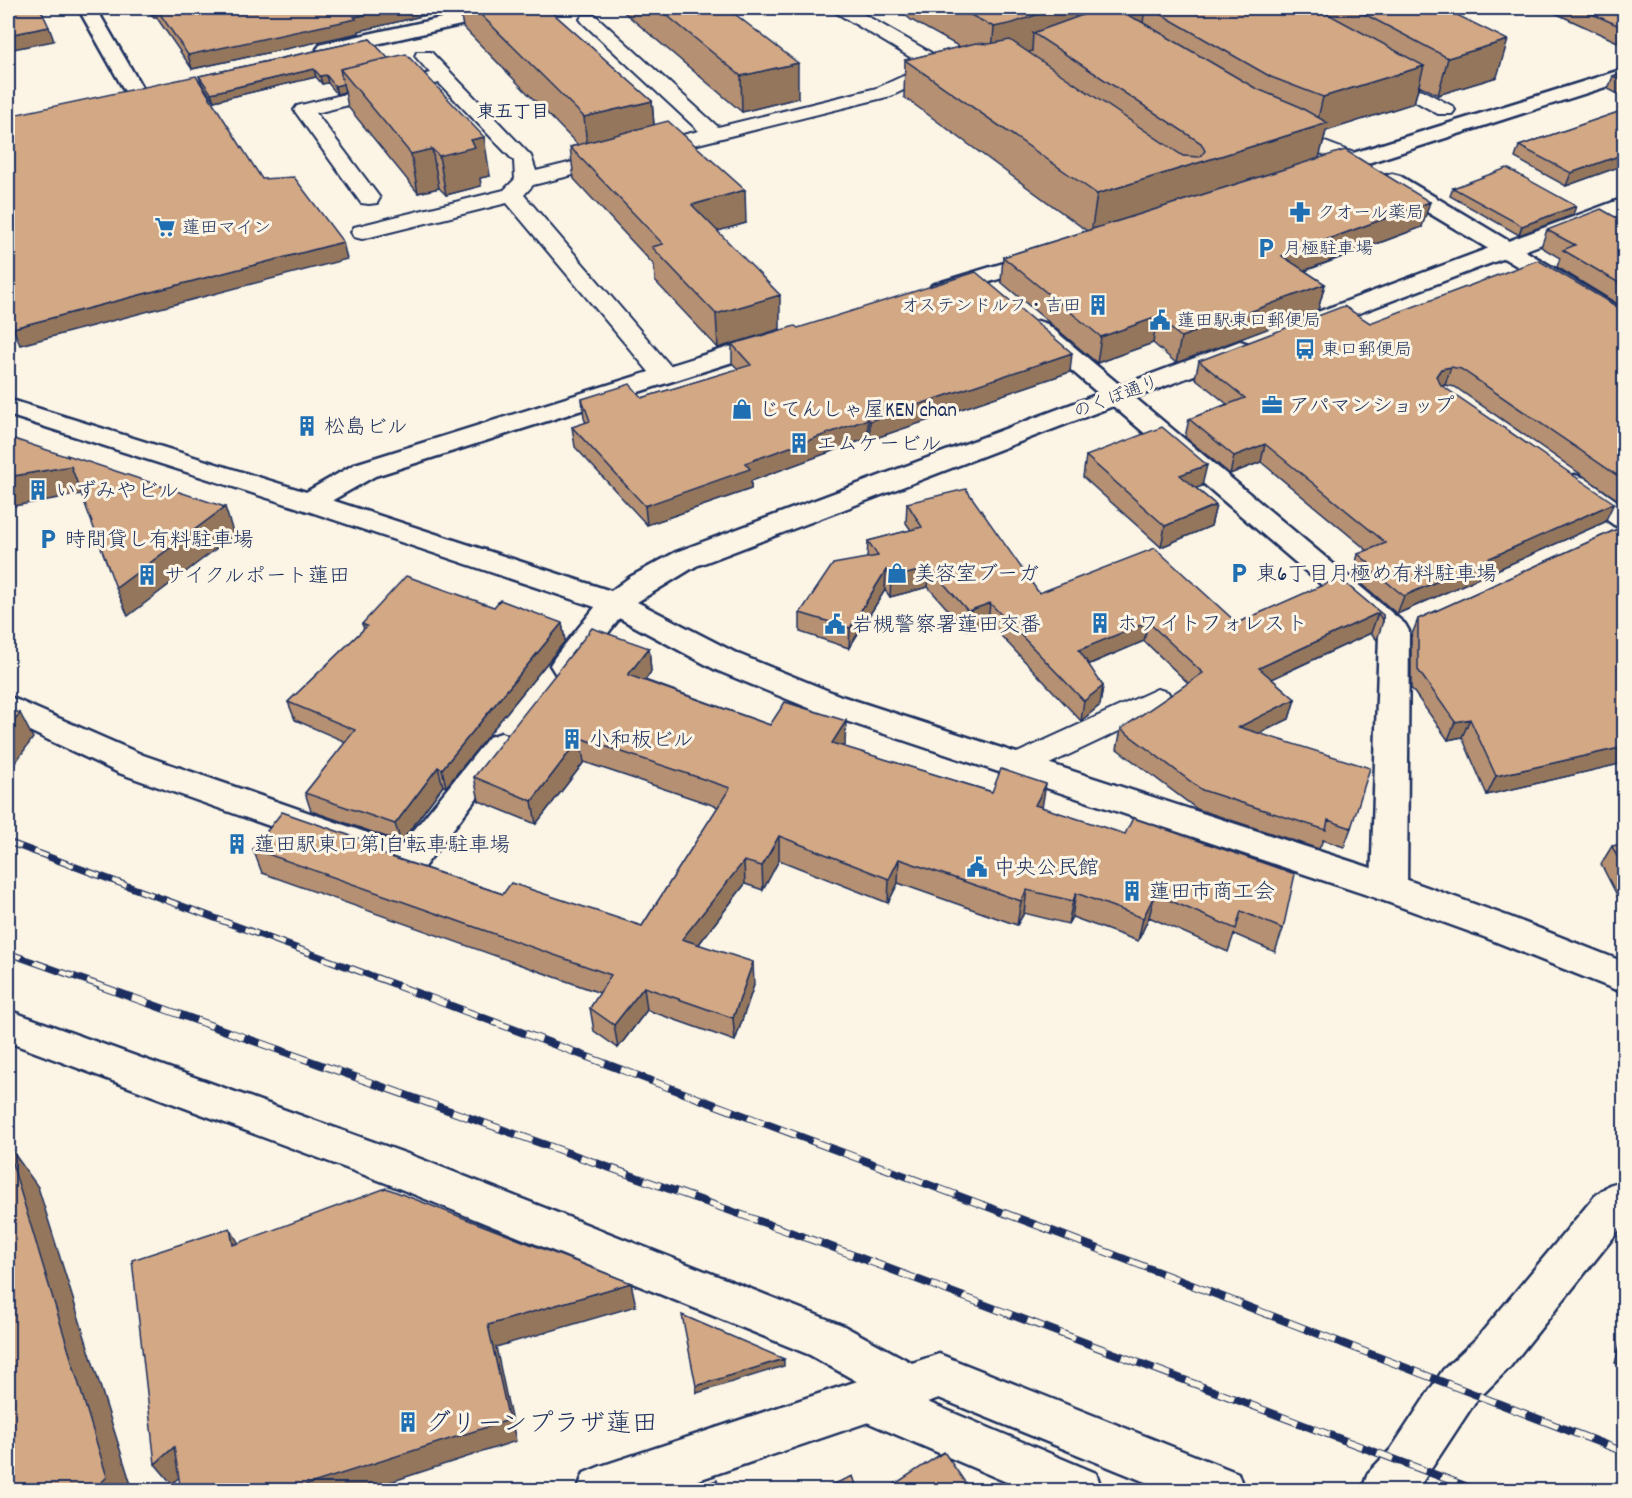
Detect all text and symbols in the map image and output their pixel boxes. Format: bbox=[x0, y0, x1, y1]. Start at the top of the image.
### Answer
district label: 東五丁目 bbox=[477, 101, 549, 126]
pharmacy icon: クオール薬局 bbox=[1288, 200, 1312, 224]
place label: クオール薬局 bbox=[1317, 202, 1424, 227]
supermarket icon: 蓮田マイン bbox=[153, 215, 177, 239]
place label: 蓮田マイン bbox=[182, 217, 271, 242]
parking icon: 月極駐車場 bbox=[1254, 236, 1278, 260]
place label: 月極駐車場 bbox=[1283, 238, 1373, 263]
building icon: オステンドルフ・吉田 bbox=[1086, 293, 1110, 317]
place label: オステンドルフ・吉田 bbox=[901, 295, 1081, 320]
public building icon: 蓮田駅東口郵便局 bbox=[1148, 308, 1172, 332]
place label: 蓮田駅東口郵便局 bbox=[1177, 310, 1321, 335]
bus stop icon: 東口郵便局 bbox=[1293, 337, 1317, 361]
place label: 東口郵便局 bbox=[1322, 339, 1412, 364]
street label: のくぼ通り bbox=[1070, 371, 1163, 426]
office icon: アパマンショップ bbox=[1260, 393, 1284, 417]
place label: アパマンショップ bbox=[1289, 393, 1455, 423]
shop icon: じてんしゃ屋KEN chan bbox=[730, 397, 754, 421]
place label: じてんしゃ屋KEN chan bbox=[759, 397, 957, 427]
building icon: 松島ビル bbox=[295, 414, 319, 438]
place label: 松島ビル bbox=[324, 414, 408, 444]
building icon: エムケービル bbox=[787, 431, 811, 455]
place label: エムケービル bbox=[816, 431, 942, 461]
building icon: いずみやビル bbox=[26, 478, 50, 502]
place label: いずみやビル bbox=[55, 478, 179, 508]
parking icon: 時間貸し有料駐車場 bbox=[36, 527, 60, 551]
place label: 時間貸し有料駐車場 bbox=[65, 527, 254, 557]
shop icon: 美容室ブーガ bbox=[885, 561, 909, 585]
place label: 美容室ブーガ bbox=[914, 561, 1039, 591]
parking icon: 東6丁目月極め有料駐車場 bbox=[1227, 561, 1251, 585]
place label: 東6丁目月極め有料駐車場 bbox=[1256, 561, 1497, 591]
building icon: サイクルポート蓮田 bbox=[135, 563, 159, 587]
place label: サイクルポート蓮田 bbox=[164, 563, 350, 593]
building icon: ホワイトフォレスト bbox=[1088, 611, 1112, 635]
place label: ホワイトフォレスト bbox=[1117, 611, 1308, 641]
public building icon: 岩槻警察署蓮田交番 bbox=[823, 612, 847, 636]
place label: 岩槻警察署蓮田交番 bbox=[852, 612, 1041, 642]
building icon: 小和板ビル bbox=[560, 727, 584, 751]
place label: 小和板ビル bbox=[589, 727, 694, 757]
building icon: 蓮田駅東口第1自転車駐車場 bbox=[225, 832, 249, 856]
place label: 蓮田駅東口第1自転車駐車場 bbox=[254, 832, 511, 862]
public building icon: 中央公民館 bbox=[965, 855, 989, 879]
place label: 中央公民館 bbox=[994, 855, 1099, 885]
building icon: 蓮田市商工会 bbox=[1120, 879, 1144, 903]
place label: 蓮田市商工会 bbox=[1149, 879, 1275, 909]
place label: グリーンプラザ蓮田 bbox=[425, 1407, 657, 1444]
building icon: グリーンプラザ蓮田 bbox=[396, 1410, 420, 1434]

